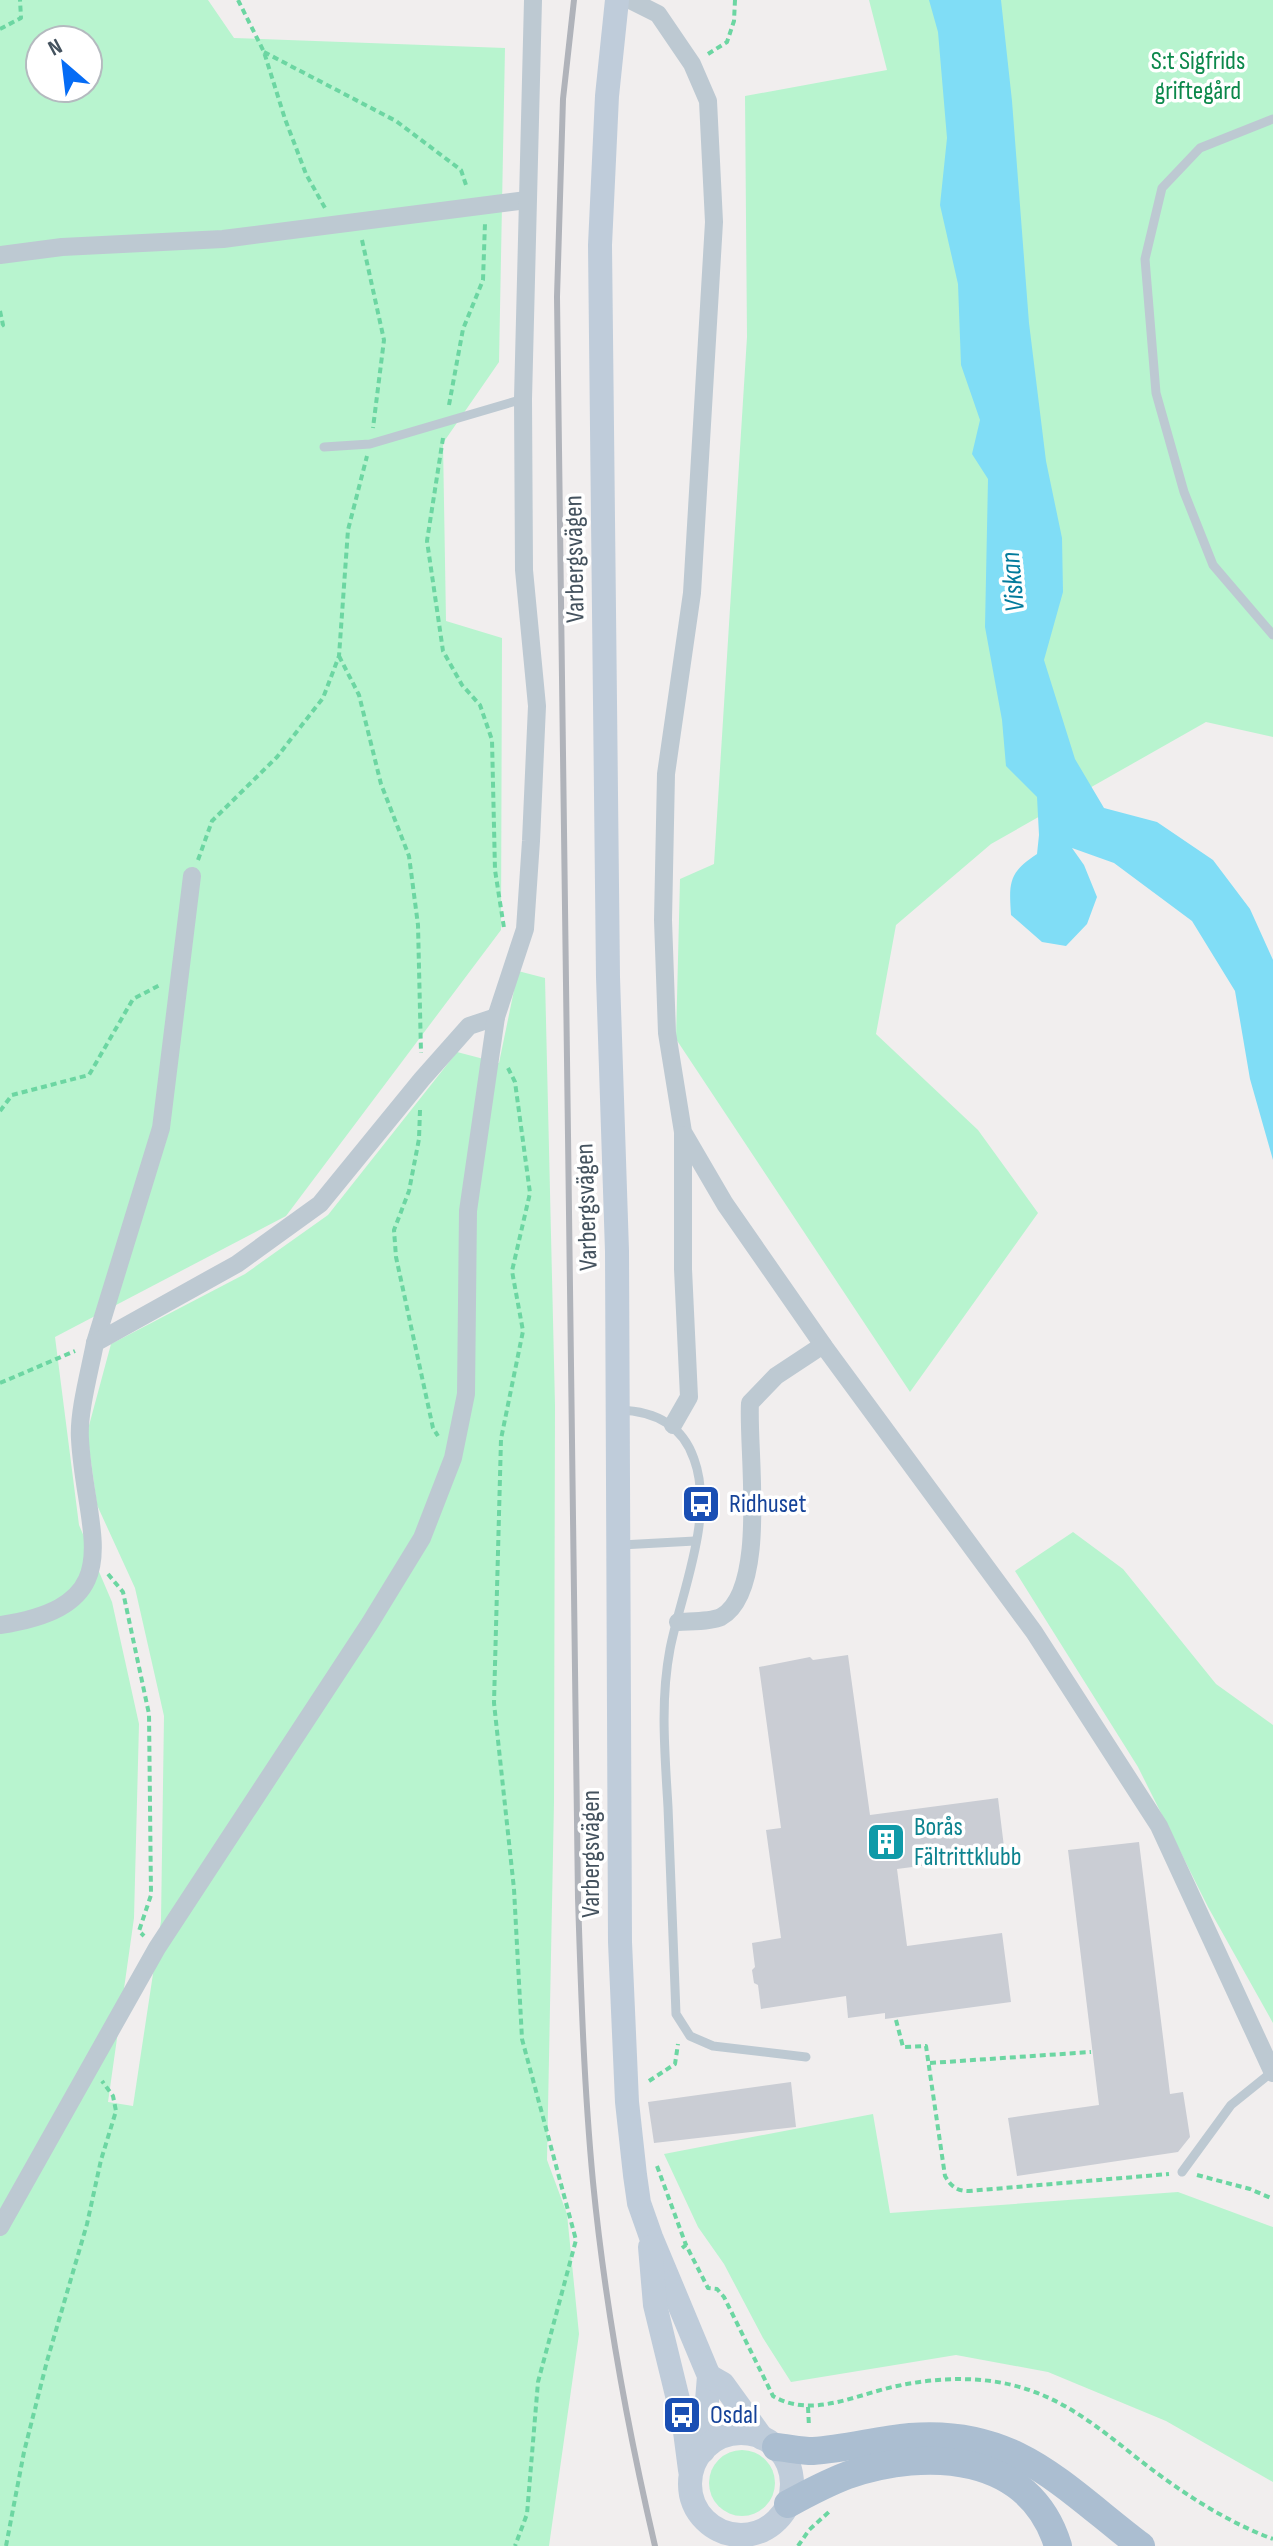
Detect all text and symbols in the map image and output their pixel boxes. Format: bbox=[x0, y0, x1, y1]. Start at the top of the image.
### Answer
north arrow bbox=[24, 24, 104, 104]
text: N bbox=[44, 33, 67, 62]
park label: S:t Sigfrids griftegård bbox=[1151, 46, 1245, 107]
street label: Varbergsvägen bbox=[558, 495, 592, 623]
water label: Viskan bbox=[994, 550, 1032, 613]
street label: Varbergsvägen bbox=[569, 1143, 605, 1271]
bus stop icon: Ridhuset bbox=[680, 1483, 722, 1525]
place label: Ridhuset bbox=[729, 1489, 806, 1520]
street label: Varbergsvägen bbox=[576, 1790, 607, 1918]
place label: Borås Fältrittklubb bbox=[914, 1812, 1022, 1873]
building icon: Borås Fältrittklubb bbox=[865, 1821, 907, 1863]
bus stop icon: Osdal bbox=[661, 2394, 703, 2436]
place label: Osdal bbox=[710, 2400, 758, 2431]

